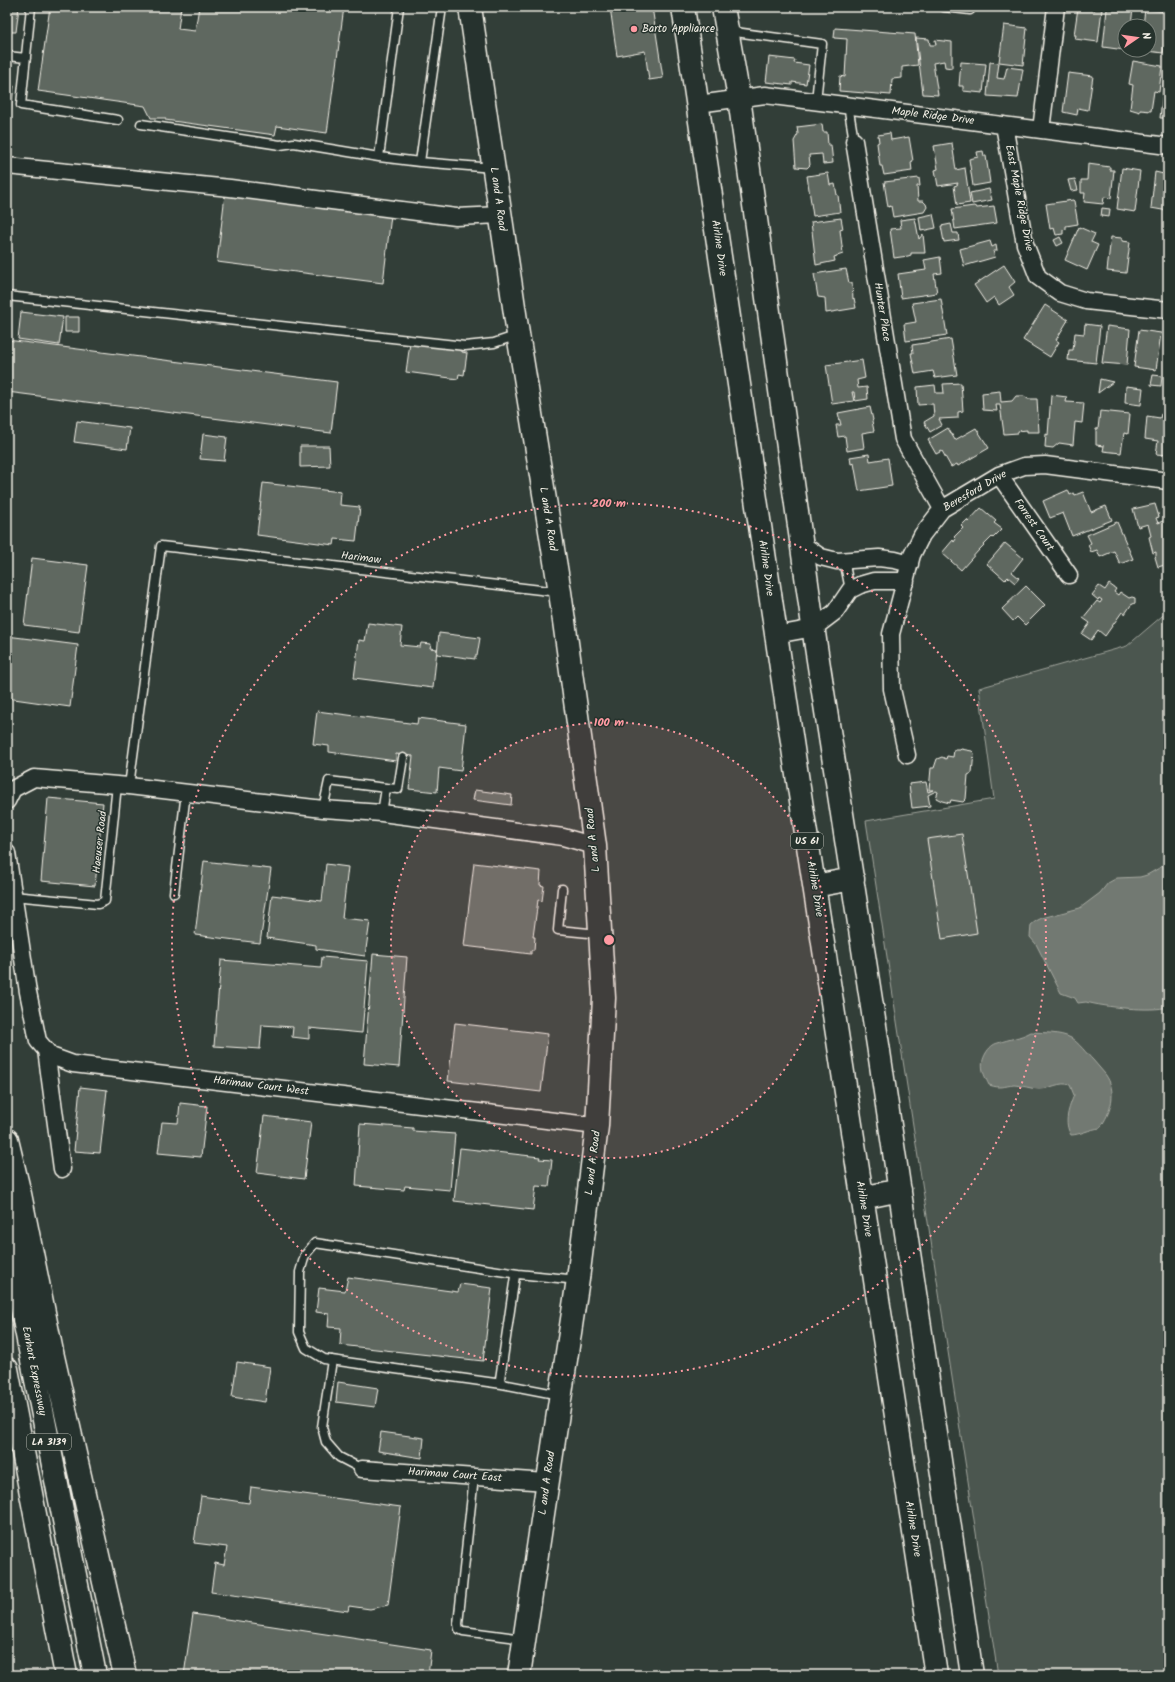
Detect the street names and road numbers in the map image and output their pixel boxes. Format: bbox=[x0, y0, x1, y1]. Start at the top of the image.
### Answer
street label: Maple Ridge Drive bbox=[891, 102, 975, 130]
street label: East Maple Ridge Drive bbox=[1000, 143, 1038, 253]
street label: L and A Road bbox=[485, 166, 511, 233]
street label: Airline Drive bbox=[706, 219, 732, 277]
street label: Hunter Place bbox=[868, 281, 896, 343]
street label: Beresford Drive bbox=[940, 465, 1010, 517]
street label: L and A Road bbox=[534, 486, 562, 553]
street label: Forrest Court bbox=[1009, 495, 1059, 556]
street label: Airline Drive bbox=[753, 539, 779, 597]
street label: Harimaw bbox=[340, 547, 383, 569]
street label: L and A Road bbox=[581, 806, 605, 873]
street label: Haeuser Road bbox=[88, 809, 112, 874]
road number: US 61 bbox=[791, 833, 823, 849]
street label: Airline Drive bbox=[802, 860, 828, 918]
street label: Harimaw Court West bbox=[212, 1071, 311, 1101]
street label: L and A Road bbox=[580, 1129, 606, 1196]
street label: Airline Drive bbox=[851, 1180, 877, 1238]
street label: Earhart Expressway bbox=[17, 1325, 52, 1418]
road number: LA 3139 bbox=[27, 1434, 71, 1450]
street label: L and A Road bbox=[534, 1449, 560, 1516]
street label: Harimaw Court East bbox=[407, 1463, 503, 1487]
street label: Airline Drive bbox=[900, 1500, 926, 1558]

